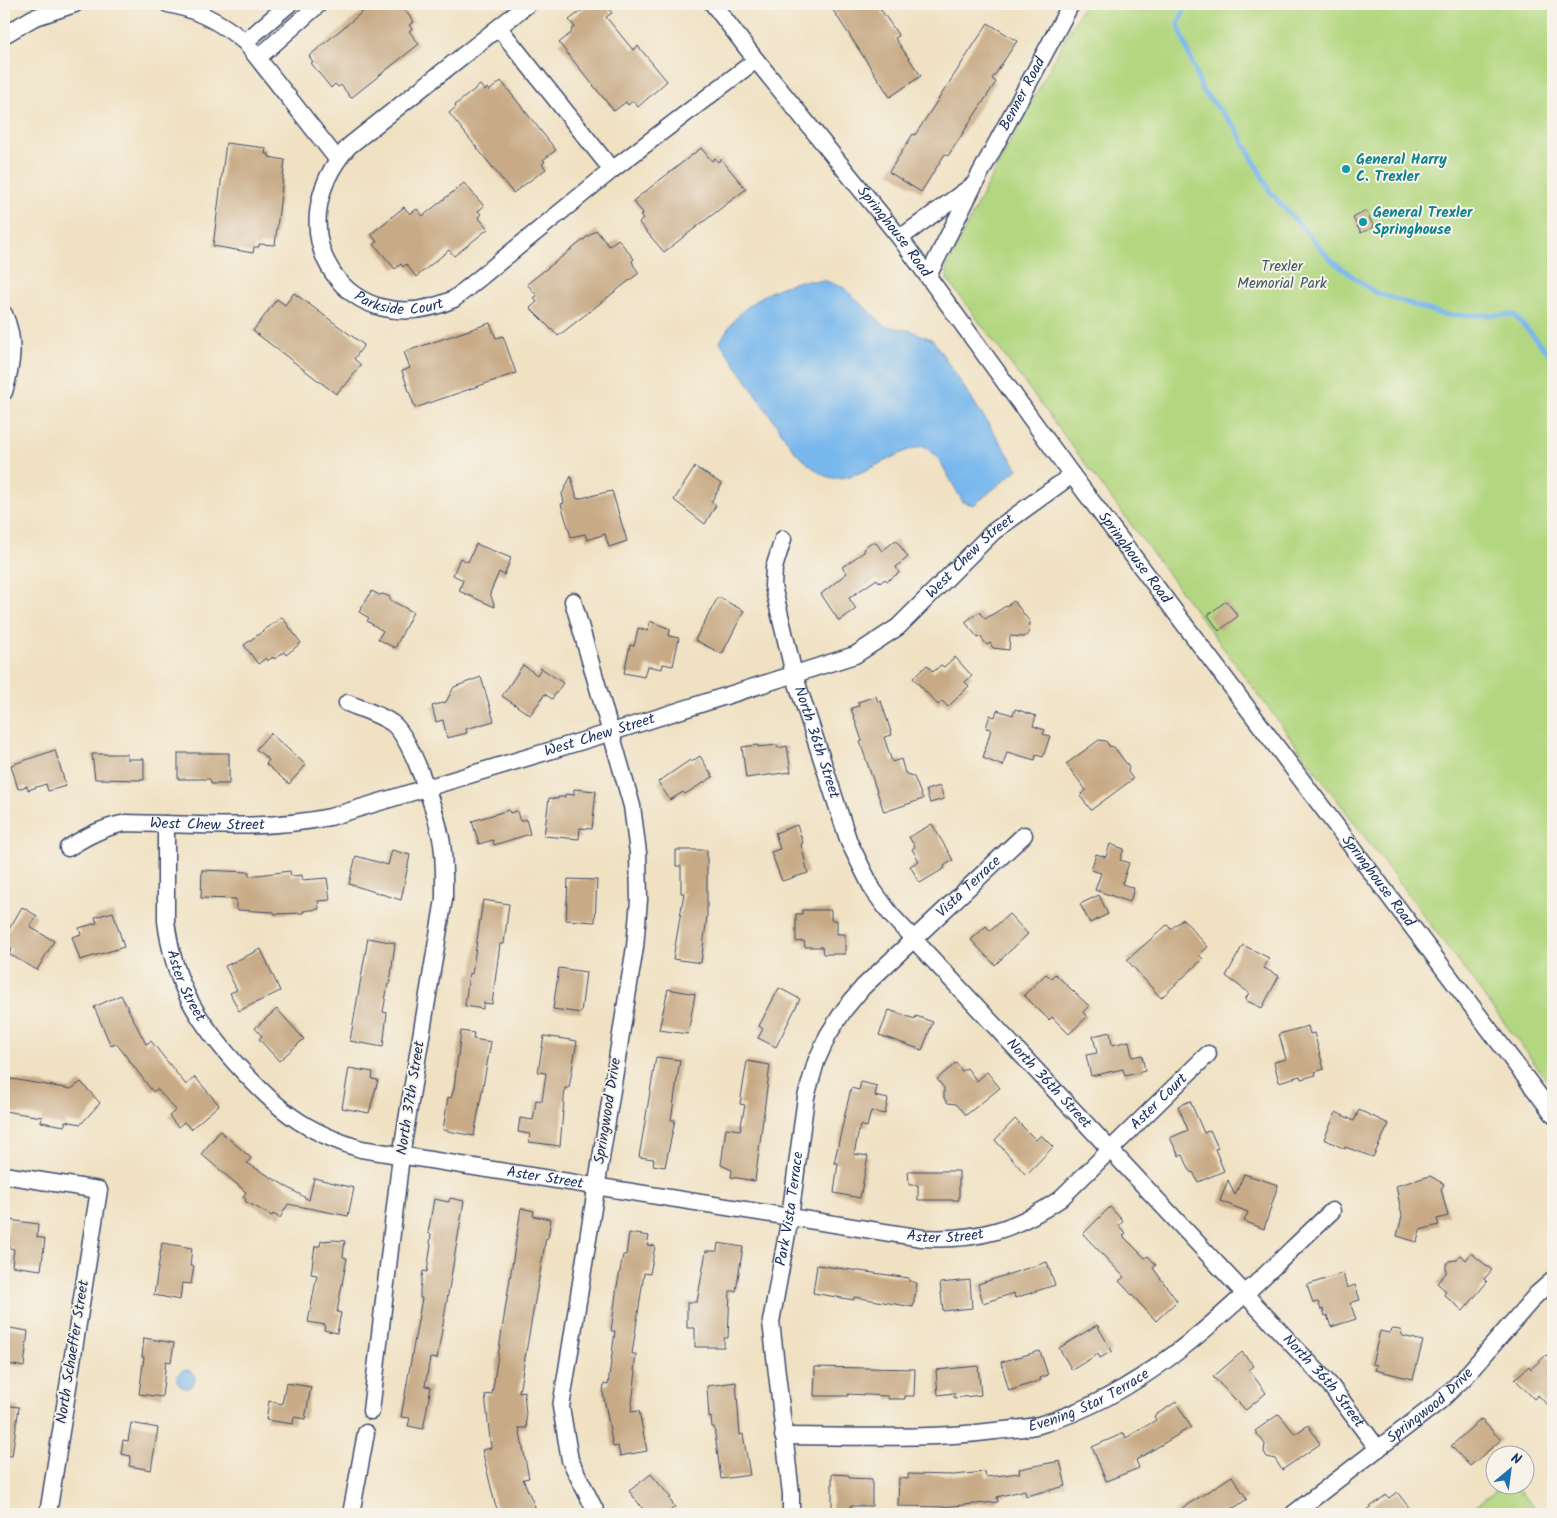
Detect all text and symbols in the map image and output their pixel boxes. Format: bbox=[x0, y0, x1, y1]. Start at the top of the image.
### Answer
street label: Benner Road bbox=[993, 53, 1052, 135]
place label: General Harry C. Trexler bbox=[1356, 148, 1447, 189]
marker: General Harry C. Trexler bbox=[1340, 163, 1352, 175]
street label: Springhouse Road bbox=[851, 181, 937, 283]
place label: General Trexler Springhouse bbox=[1373, 201, 1473, 242]
marker: General Trexler Springhouse bbox=[1357, 216, 1369, 228]
park label: Trexler Memorial Park bbox=[1237, 255, 1328, 296]
street label: Parkside Court bbox=[349, 285, 447, 322]
street label: Springhouse Road bbox=[1092, 507, 1177, 609]
street label: West Chew Street bbox=[920, 508, 1020, 605]
street label: North 36th Street bbox=[787, 683, 846, 802]
street label: West Chew Street bbox=[541, 707, 658, 764]
street label: West Chew Street bbox=[150, 812, 265, 838]
street label: Springhouse Road bbox=[1335, 830, 1421, 933]
street label: Vista Terrace bbox=[931, 850, 1007, 924]
street label: Aster Street bbox=[159, 947, 212, 1027]
street label: North 36th Street bbox=[1000, 1033, 1097, 1135]
street label: North 37th Street bbox=[390, 1039, 432, 1157]
street label: Springwood Drive bbox=[588, 1056, 628, 1166]
street label: Aster Court bbox=[1125, 1068, 1194, 1136]
street label: Park Vista Terrace bbox=[769, 1150, 811, 1268]
street label: Aster Street bbox=[505, 1160, 585, 1196]
street label: Aster Street bbox=[905, 1222, 986, 1250]
street label: North Schaeffer Street bbox=[50, 1278, 96, 1426]
street label: North 36th Street bbox=[1276, 1329, 1370, 1433]
street label: Springwood Drive bbox=[1382, 1362, 1480, 1450]
street label: Evening Star Terrace bbox=[1026, 1363, 1155, 1439]
north arrow bbox=[1484, 1446, 1534, 1496]
text: N bbox=[1507, 1448, 1525, 1471]

